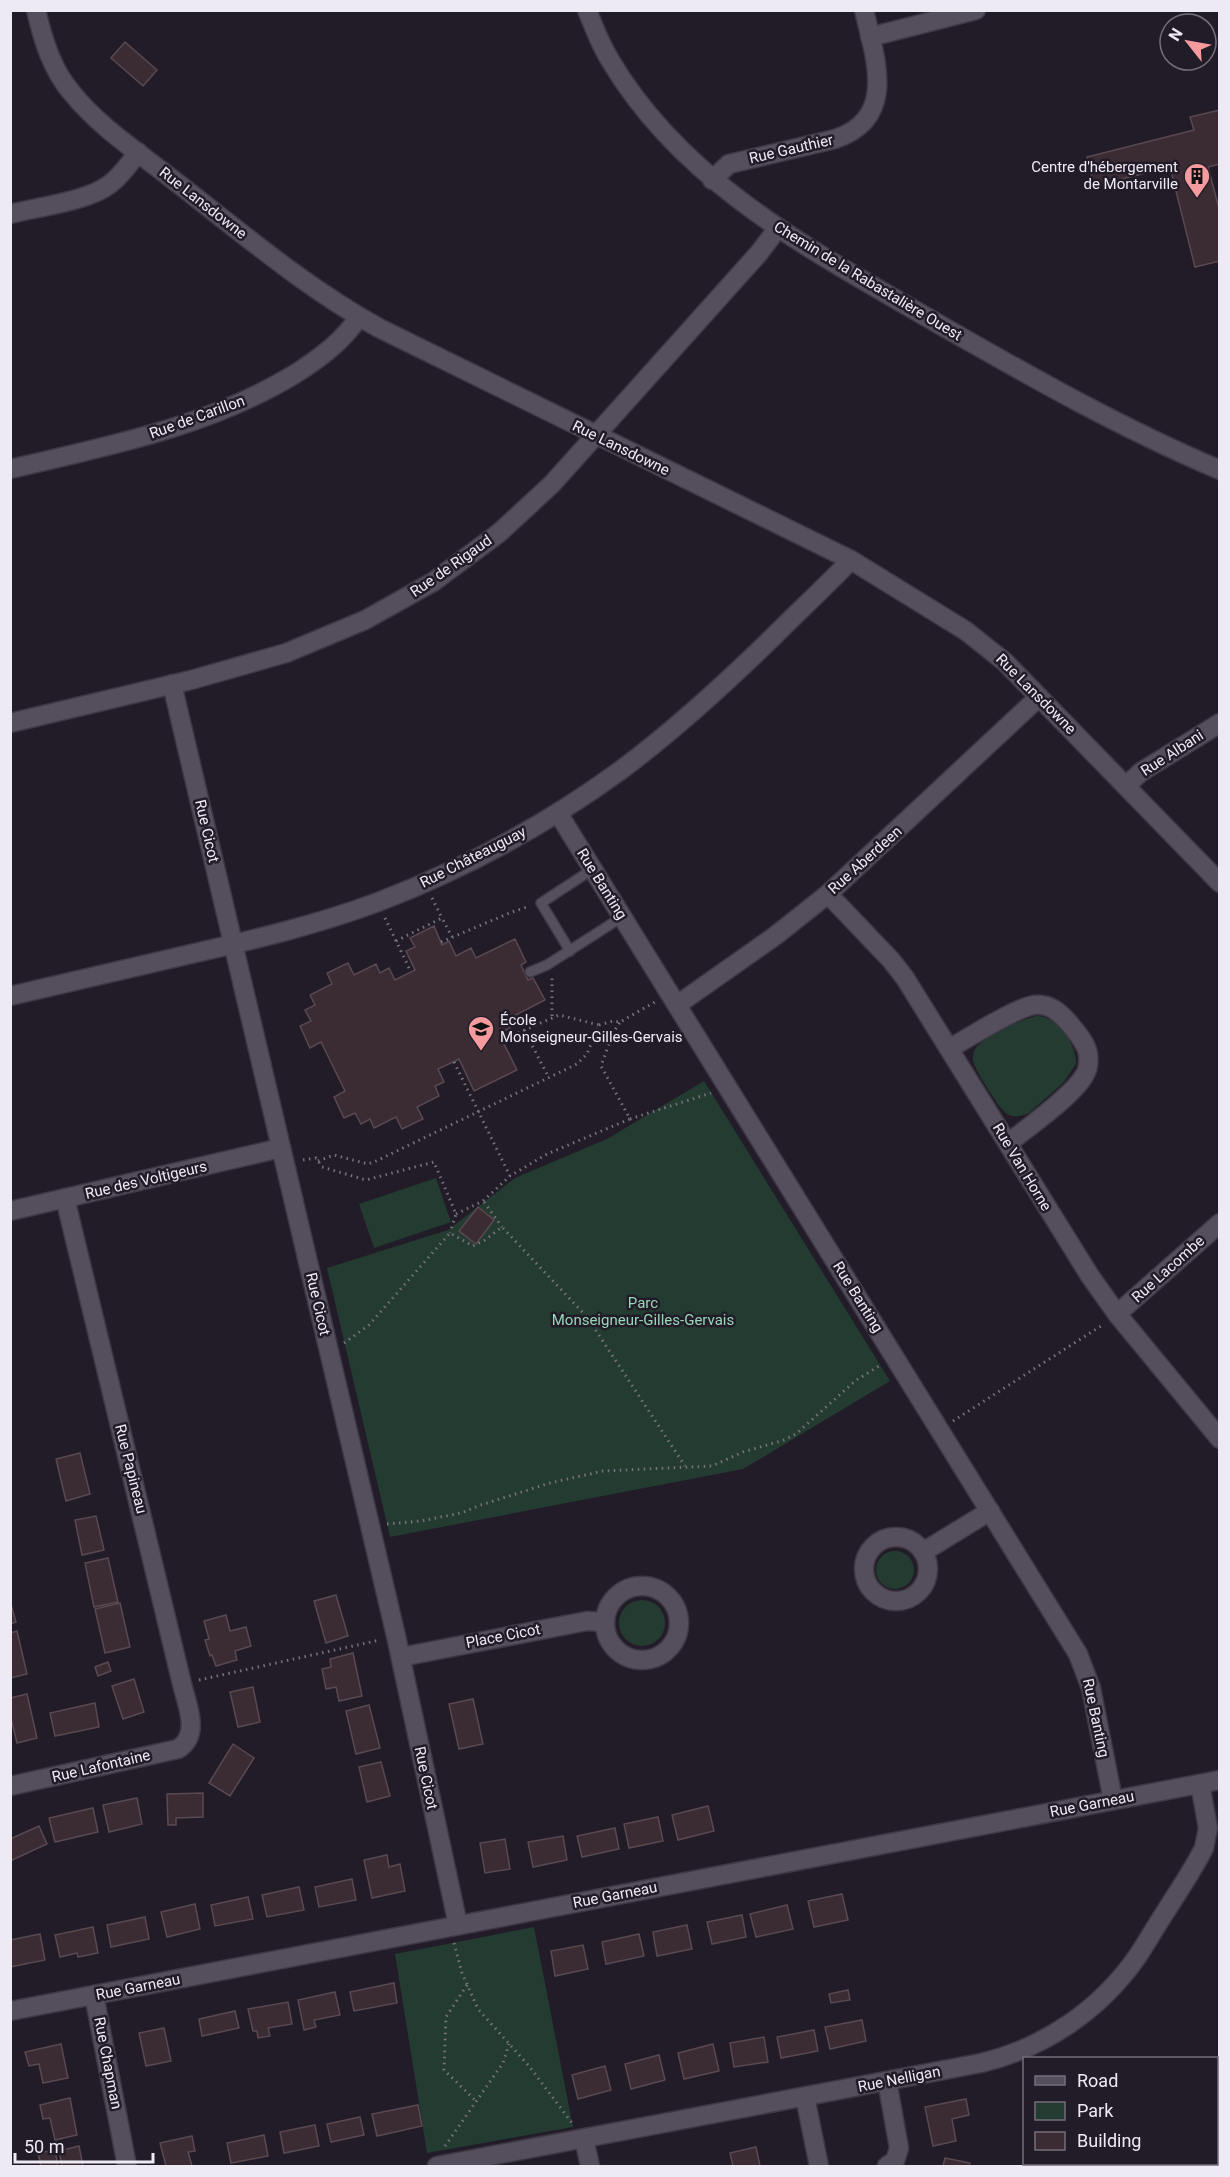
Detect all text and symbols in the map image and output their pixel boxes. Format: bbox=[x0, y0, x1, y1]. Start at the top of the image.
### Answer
north arrow bbox=[1158, 12, 1218, 72]
text: N bbox=[1165, 25, 1187, 44]
street label: Rue Gauthier bbox=[747, 131, 835, 167]
place label: Centre d'hébergement de Montarville bbox=[1031, 158, 1178, 193]
building icon: Centre d'hébergement de Montarville bbox=[1182, 161, 1212, 199]
street label: Rue Lansdowne bbox=[156, 163, 250, 243]
street label: Chemin de la Rabastalière Ouest bbox=[771, 218, 965, 344]
street label: Rue de Carillon bbox=[147, 391, 247, 443]
street label: Rue Lansdowne bbox=[569, 417, 673, 479]
street label: Rue de Rigaud bbox=[407, 531, 495, 601]
street label: Rue Lansdowne bbox=[992, 650, 1080, 738]
street label: Rue Albani bbox=[1137, 726, 1207, 780]
street label: Rue Cicot bbox=[191, 798, 223, 864]
street label: Rue Aberdeen bbox=[824, 822, 906, 898]
street label: Rue Châteauguay bbox=[417, 823, 529, 891]
street label: Rue Banting bbox=[573, 845, 631, 923]
place label: École Monseigneur-Gilles-Gervais bbox=[500, 1011, 683, 1046]
school or university icon: École Monseigneur-Gilles-Gervais bbox=[466, 1014, 496, 1052]
street label: Rue Van Horne bbox=[989, 1120, 1055, 1214]
street label: Rue des Voltigeurs bbox=[83, 1157, 209, 1203]
street label: Rue Lacombe bbox=[1128, 1232, 1208, 1306]
street label: Rue Banting bbox=[829, 1258, 887, 1336]
street label: Rue Cicot bbox=[302, 1271, 334, 1337]
park label: Parc Monseigneur-Gilles-Gervais bbox=[552, 1294, 734, 1329]
street label: Rue Papineau bbox=[111, 1422, 151, 1516]
street label: Place Cicot bbox=[464, 1620, 542, 1652]
street label: Rue Banting bbox=[1079, 1677, 1113, 1759]
street label: Rue Cicot bbox=[411, 1745, 441, 1811]
street label: Rue Lafontaine bbox=[50, 1746, 152, 1786]
street label: Rue Garneau bbox=[1048, 1787, 1136, 1821]
street label: Rue Garneau bbox=[571, 1878, 659, 1912]
street label: Rue Garneau bbox=[94, 1970, 182, 2004]
street label: Rue Chapman bbox=[90, 2015, 126, 2111]
legend bbox=[1023, 2057, 1218, 2165]
street label: Rue Nelligan bbox=[856, 2062, 942, 2096]
text: Road bbox=[1077, 2070, 1118, 2091]
text: Park bbox=[1077, 2100, 1114, 2121]
scale bar bbox=[15, 2126, 153, 2164]
text: Building bbox=[1077, 2130, 1141, 2151]
text: 50 m bbox=[24, 2136, 64, 2157]

